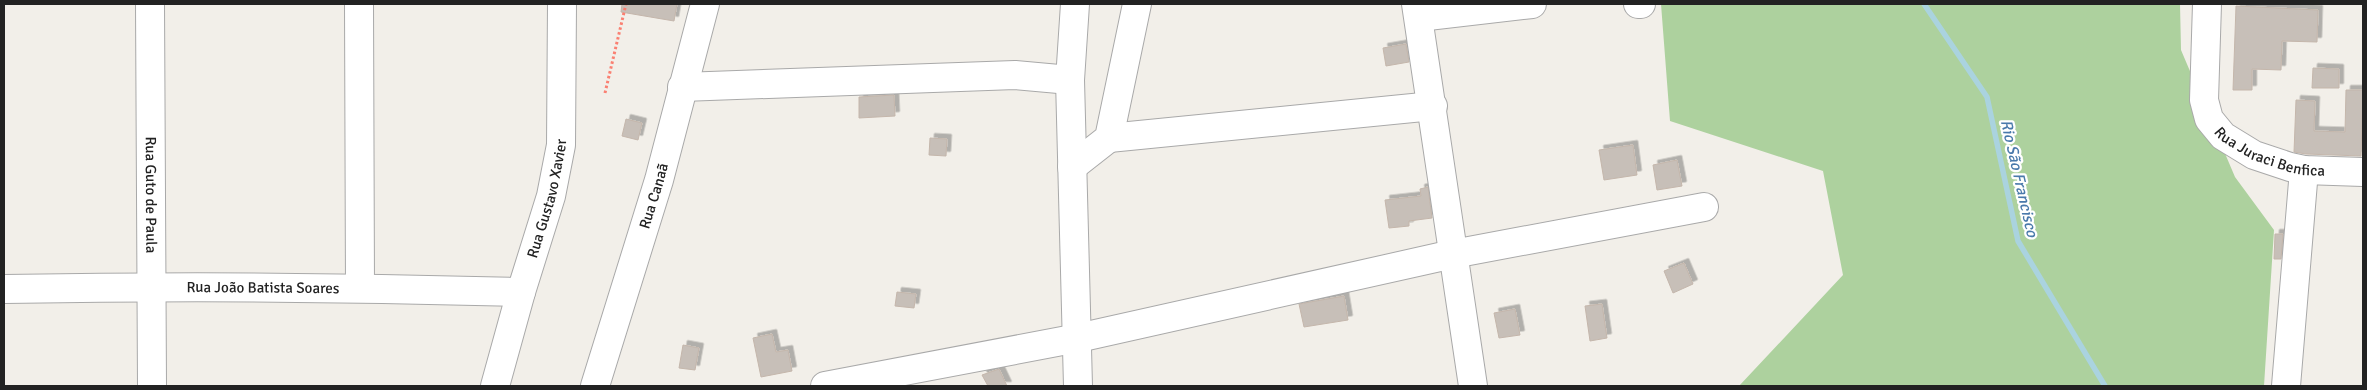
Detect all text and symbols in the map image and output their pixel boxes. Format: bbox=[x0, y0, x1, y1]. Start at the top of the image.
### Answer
water label: Rio São Francisco bbox=[1996, 118, 2042, 240]
street label: Rua Juraci Benfica bbox=[2210, 123, 2325, 180]
street label: Rua Guto de Paula bbox=[142, 137, 160, 253]
street label: Rua Gustavo Xavier bbox=[523, 138, 570, 260]
street label: Rua Canaã bbox=[635, 161, 672, 231]
street label: Rua João Batista Soares bbox=[187, 278, 340, 297]

